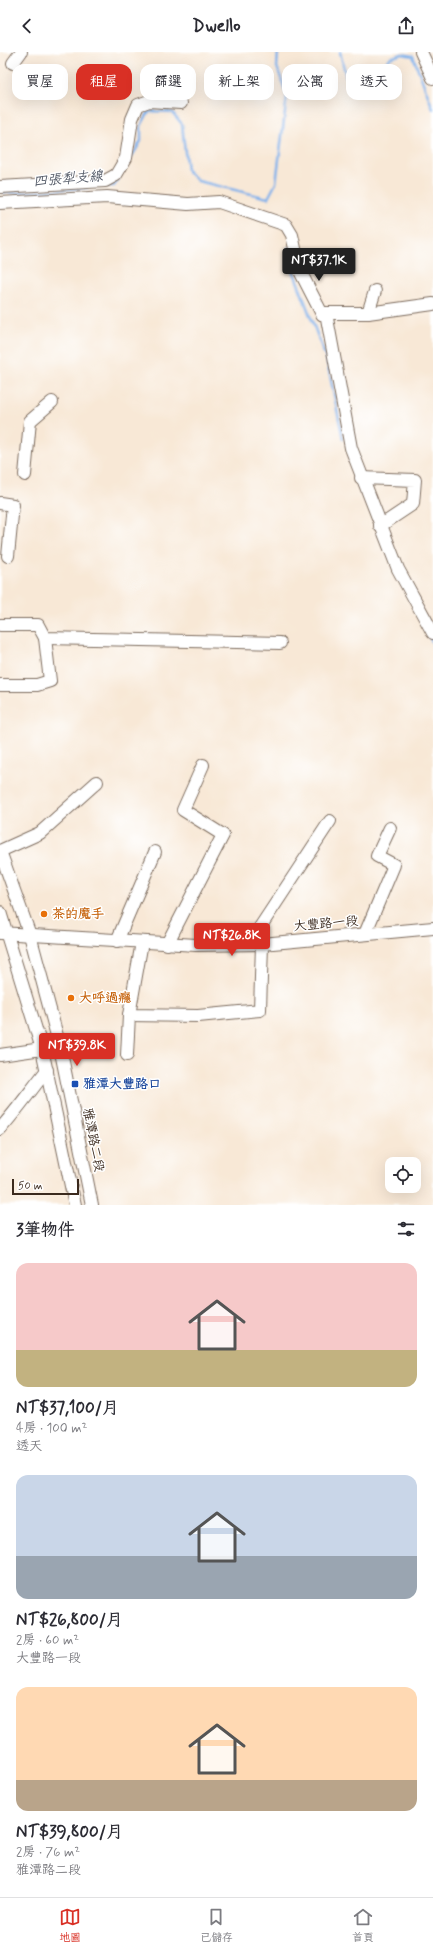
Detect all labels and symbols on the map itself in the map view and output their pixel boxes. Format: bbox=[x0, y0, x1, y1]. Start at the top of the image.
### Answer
water label: 四張犁支線 bbox=[32, 167, 105, 191]
pin: NT$37.1K bbox=[278, 248, 360, 282]
place label: 茶的魔手 bbox=[52, 906, 104, 923]
marker: 茶的魔手 bbox=[39, 909, 49, 919]
street label: 大豐路一段 bbox=[293, 913, 359, 935]
pin: NT$26.8K bbox=[191, 923, 273, 957]
place label: 大呼過癮 bbox=[79, 990, 131, 1007]
marker: 大呼過癮 bbox=[66, 993, 76, 1003]
pin: NT$39.8K bbox=[36, 1033, 118, 1067]
place label: 雅潭大豐路口 bbox=[83, 1076, 161, 1093]
marker: 雅潭大豐路口 bbox=[70, 1079, 80, 1089]
street label: 雅潭路二段 bbox=[78, 1106, 108, 1174]
scale bar bbox=[12, 1177, 79, 1196]

